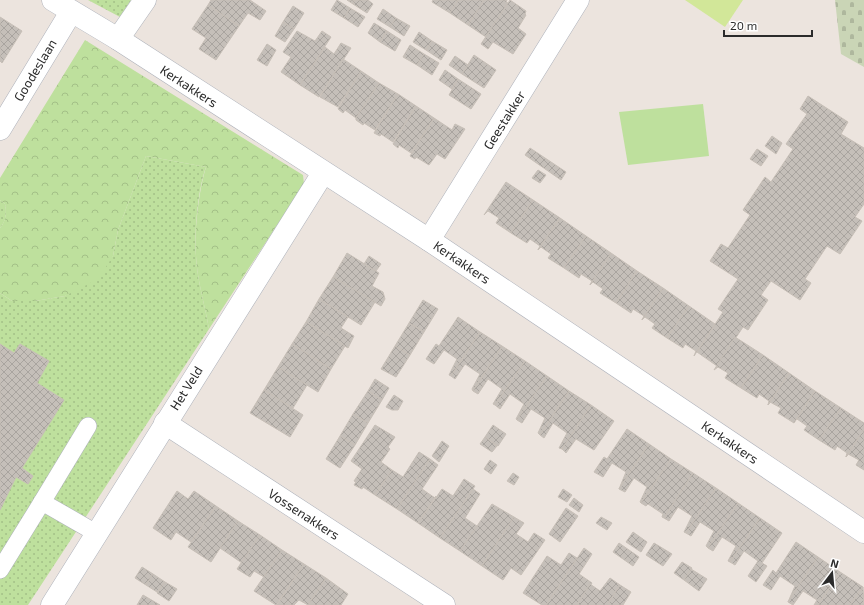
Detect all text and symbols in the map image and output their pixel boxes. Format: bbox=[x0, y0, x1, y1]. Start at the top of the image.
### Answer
scale bar bbox=[724, 12, 812, 38]
text: 20 m bbox=[730, 18, 757, 32]
street label: Goodeslaan bbox=[10, 36, 60, 104]
street label: Kerkakkers bbox=[157, 62, 221, 110]
street label: Geestakker bbox=[480, 88, 528, 152]
street label: Kerkakkers bbox=[430, 237, 494, 287]
street label: Het Veld bbox=[166, 363, 206, 413]
street label: Kerkakkers bbox=[698, 417, 762, 467]
street label: Vossenakkers bbox=[265, 485, 343, 543]
north arrow bbox=[812, 553, 852, 593]
text: N bbox=[829, 556, 841, 570]

